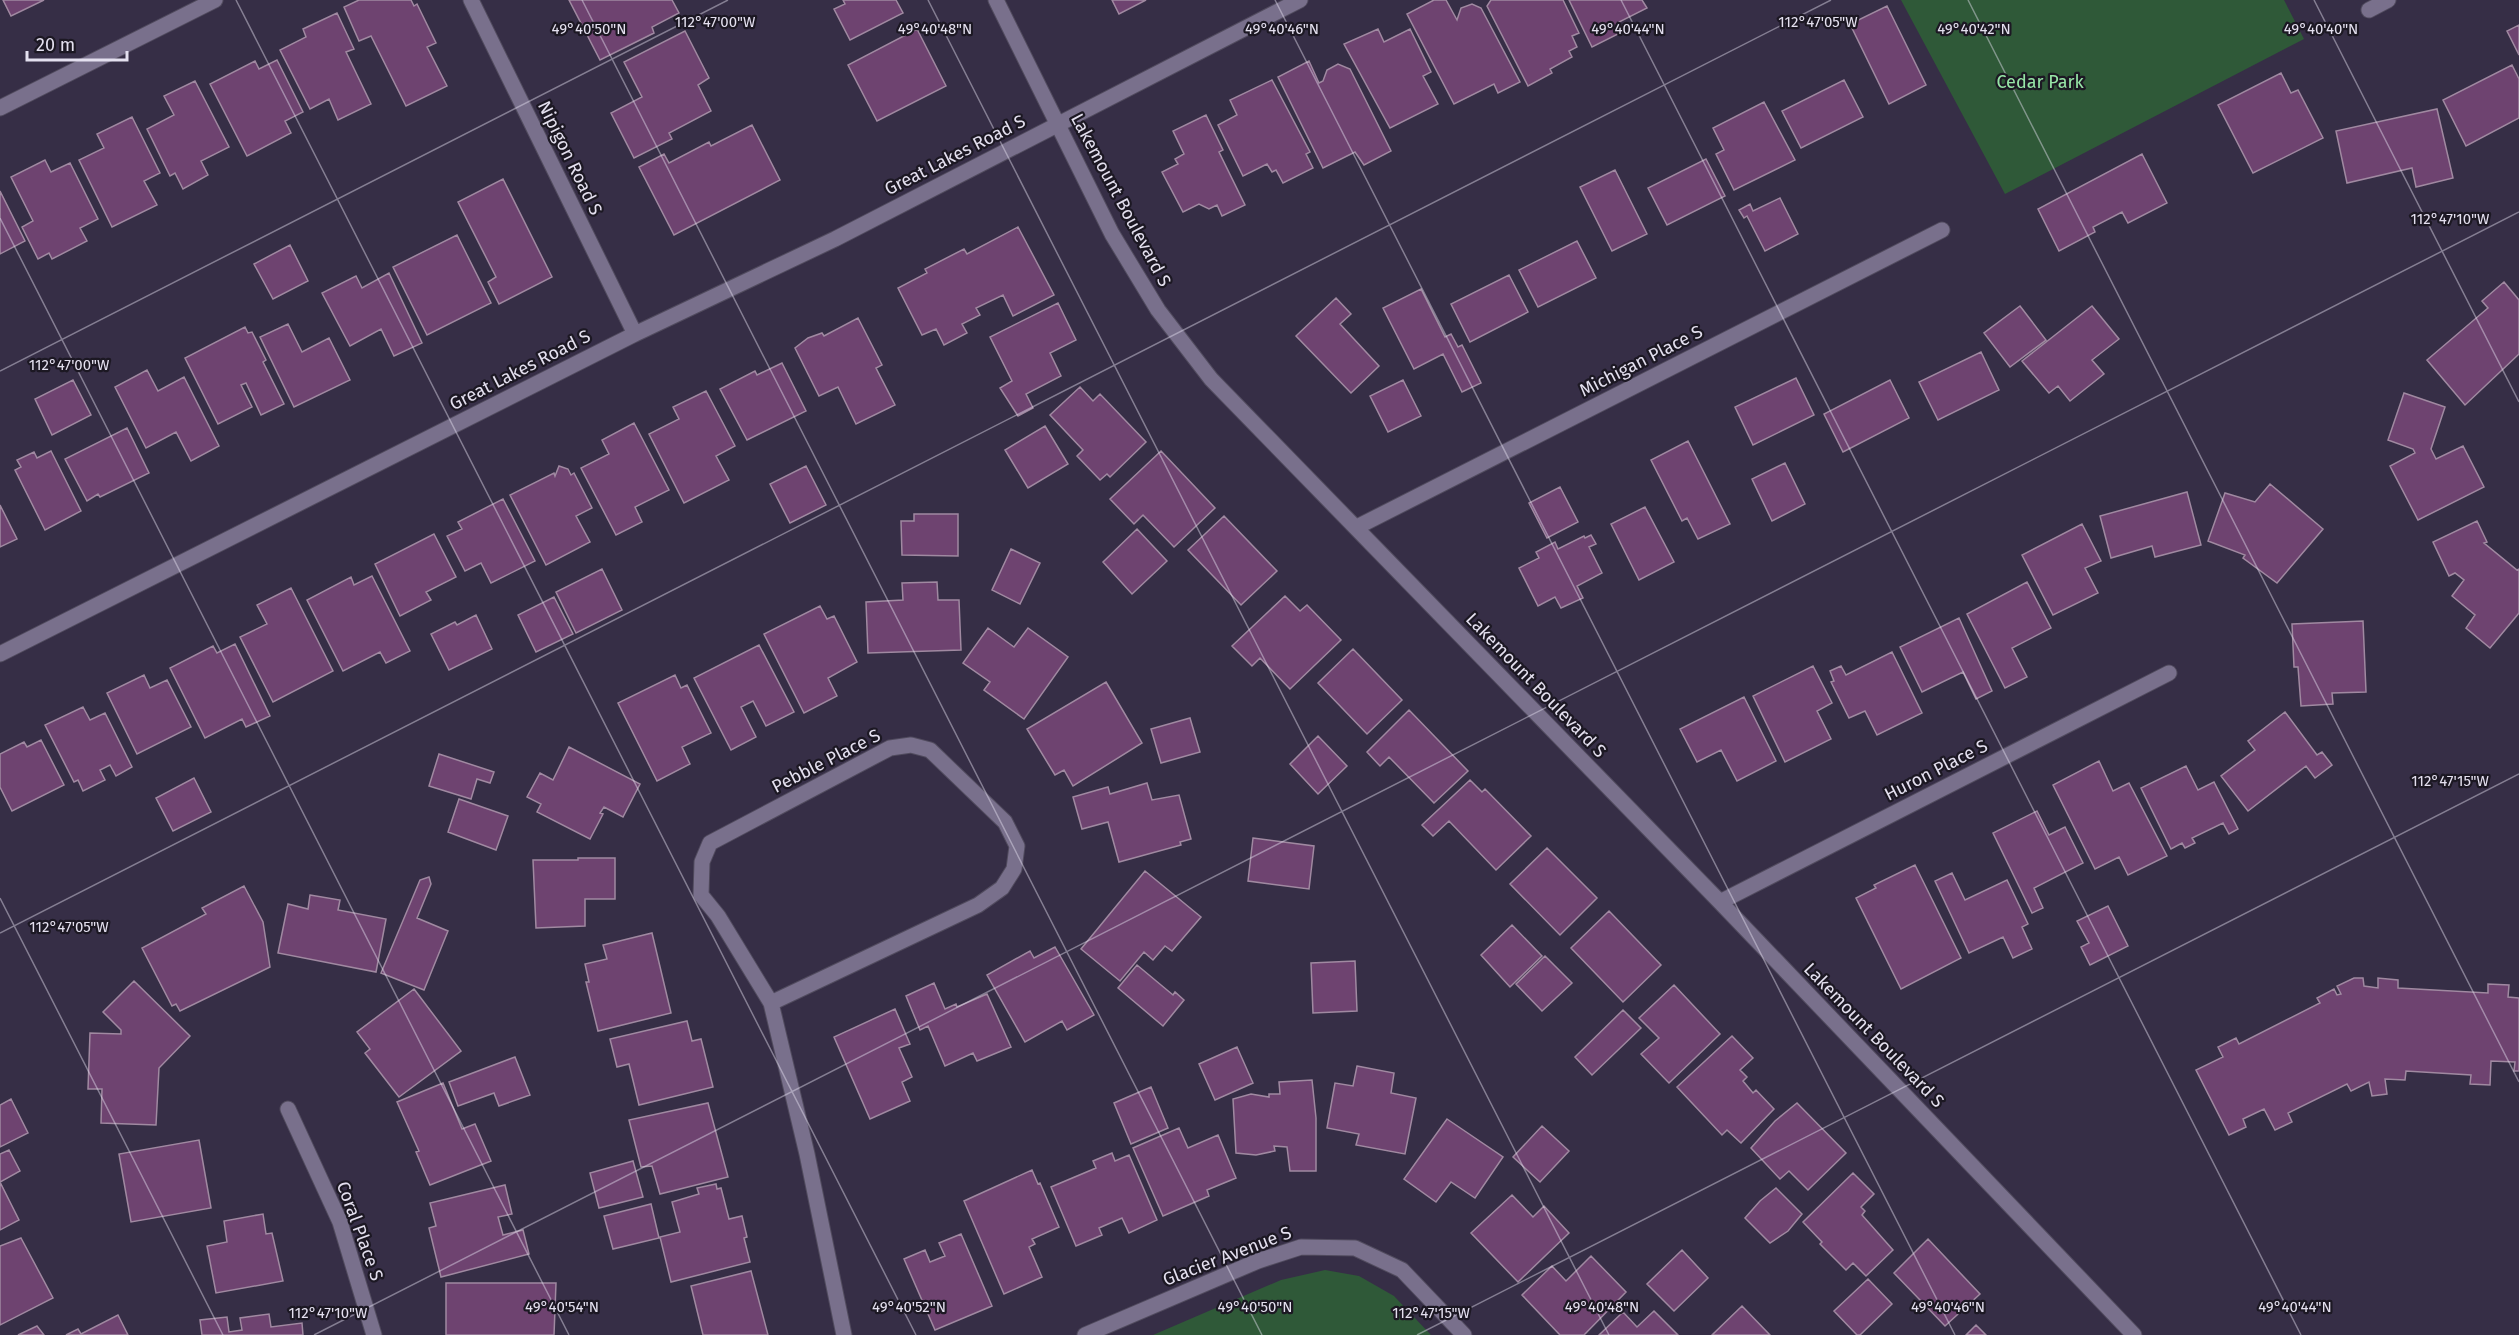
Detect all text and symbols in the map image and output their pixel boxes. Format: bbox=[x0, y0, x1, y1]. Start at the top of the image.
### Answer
text: 112°47'00"W bbox=[675, 13, 756, 31]
text: 112°47'05"W bbox=[1778, 13, 1858, 31]
text: 49°40'50"N bbox=[552, 20, 626, 38]
text: 49°40'48"N bbox=[898, 20, 972, 38]
text: 49°40'46"N bbox=[1245, 20, 1319, 38]
text: 49°40'44"N bbox=[1591, 20, 1665, 38]
text: 49°40'42"N bbox=[1937, 20, 2011, 38]
text: 49°40'40"N bbox=[2284, 20, 2358, 38]
scale bar bbox=[27, 24, 128, 62]
text: 20 m bbox=[36, 34, 75, 56]
park label: Cedar Park bbox=[1996, 71, 2084, 93]
street label: Nipigon Road S bbox=[533, 97, 607, 219]
street label: Great Lakes Road S bbox=[881, 110, 1029, 200]
street label: Lakemount Boulevard S bbox=[1066, 110, 1176, 290]
text: 112°47'10"W bbox=[2411, 210, 2490, 228]
street label: Michigan Place S bbox=[1576, 320, 1706, 402]
street label: Great Lakes Road S bbox=[446, 325, 594, 415]
text: 112°47'00"W bbox=[29, 356, 110, 374]
street label: Lakemount Boulevard S bbox=[1461, 608, 1611, 762]
street label: Pebble Place S bbox=[768, 724, 884, 798]
street label: Huron Place S bbox=[1881, 734, 1991, 805]
text: 112°47'15"W bbox=[2411, 772, 2489, 790]
text: 112°47'05"W bbox=[29, 918, 109, 936]
street label: Lakemount Boulevard S bbox=[1799, 958, 1949, 1112]
street label: Coral Place S bbox=[332, 1178, 388, 1284]
street label: Glacier Avenue S bbox=[1160, 1221, 1295, 1291]
text: 49°40'54"N bbox=[525, 1298, 599, 1316]
text: 49°40'52"N bbox=[872, 1298, 946, 1316]
text: 49°40'50"N bbox=[1218, 1298, 1292, 1316]
text: 49°40'48"N bbox=[1565, 1298, 1639, 1316]
text: 49°40'46"N bbox=[1911, 1298, 1985, 1316]
text: 49°40'44"N bbox=[2258, 1298, 2332, 1316]
text: 112°47'10"W bbox=[289, 1304, 368, 1322]
text: 112°47'15"W bbox=[1392, 1304, 1470, 1322]

